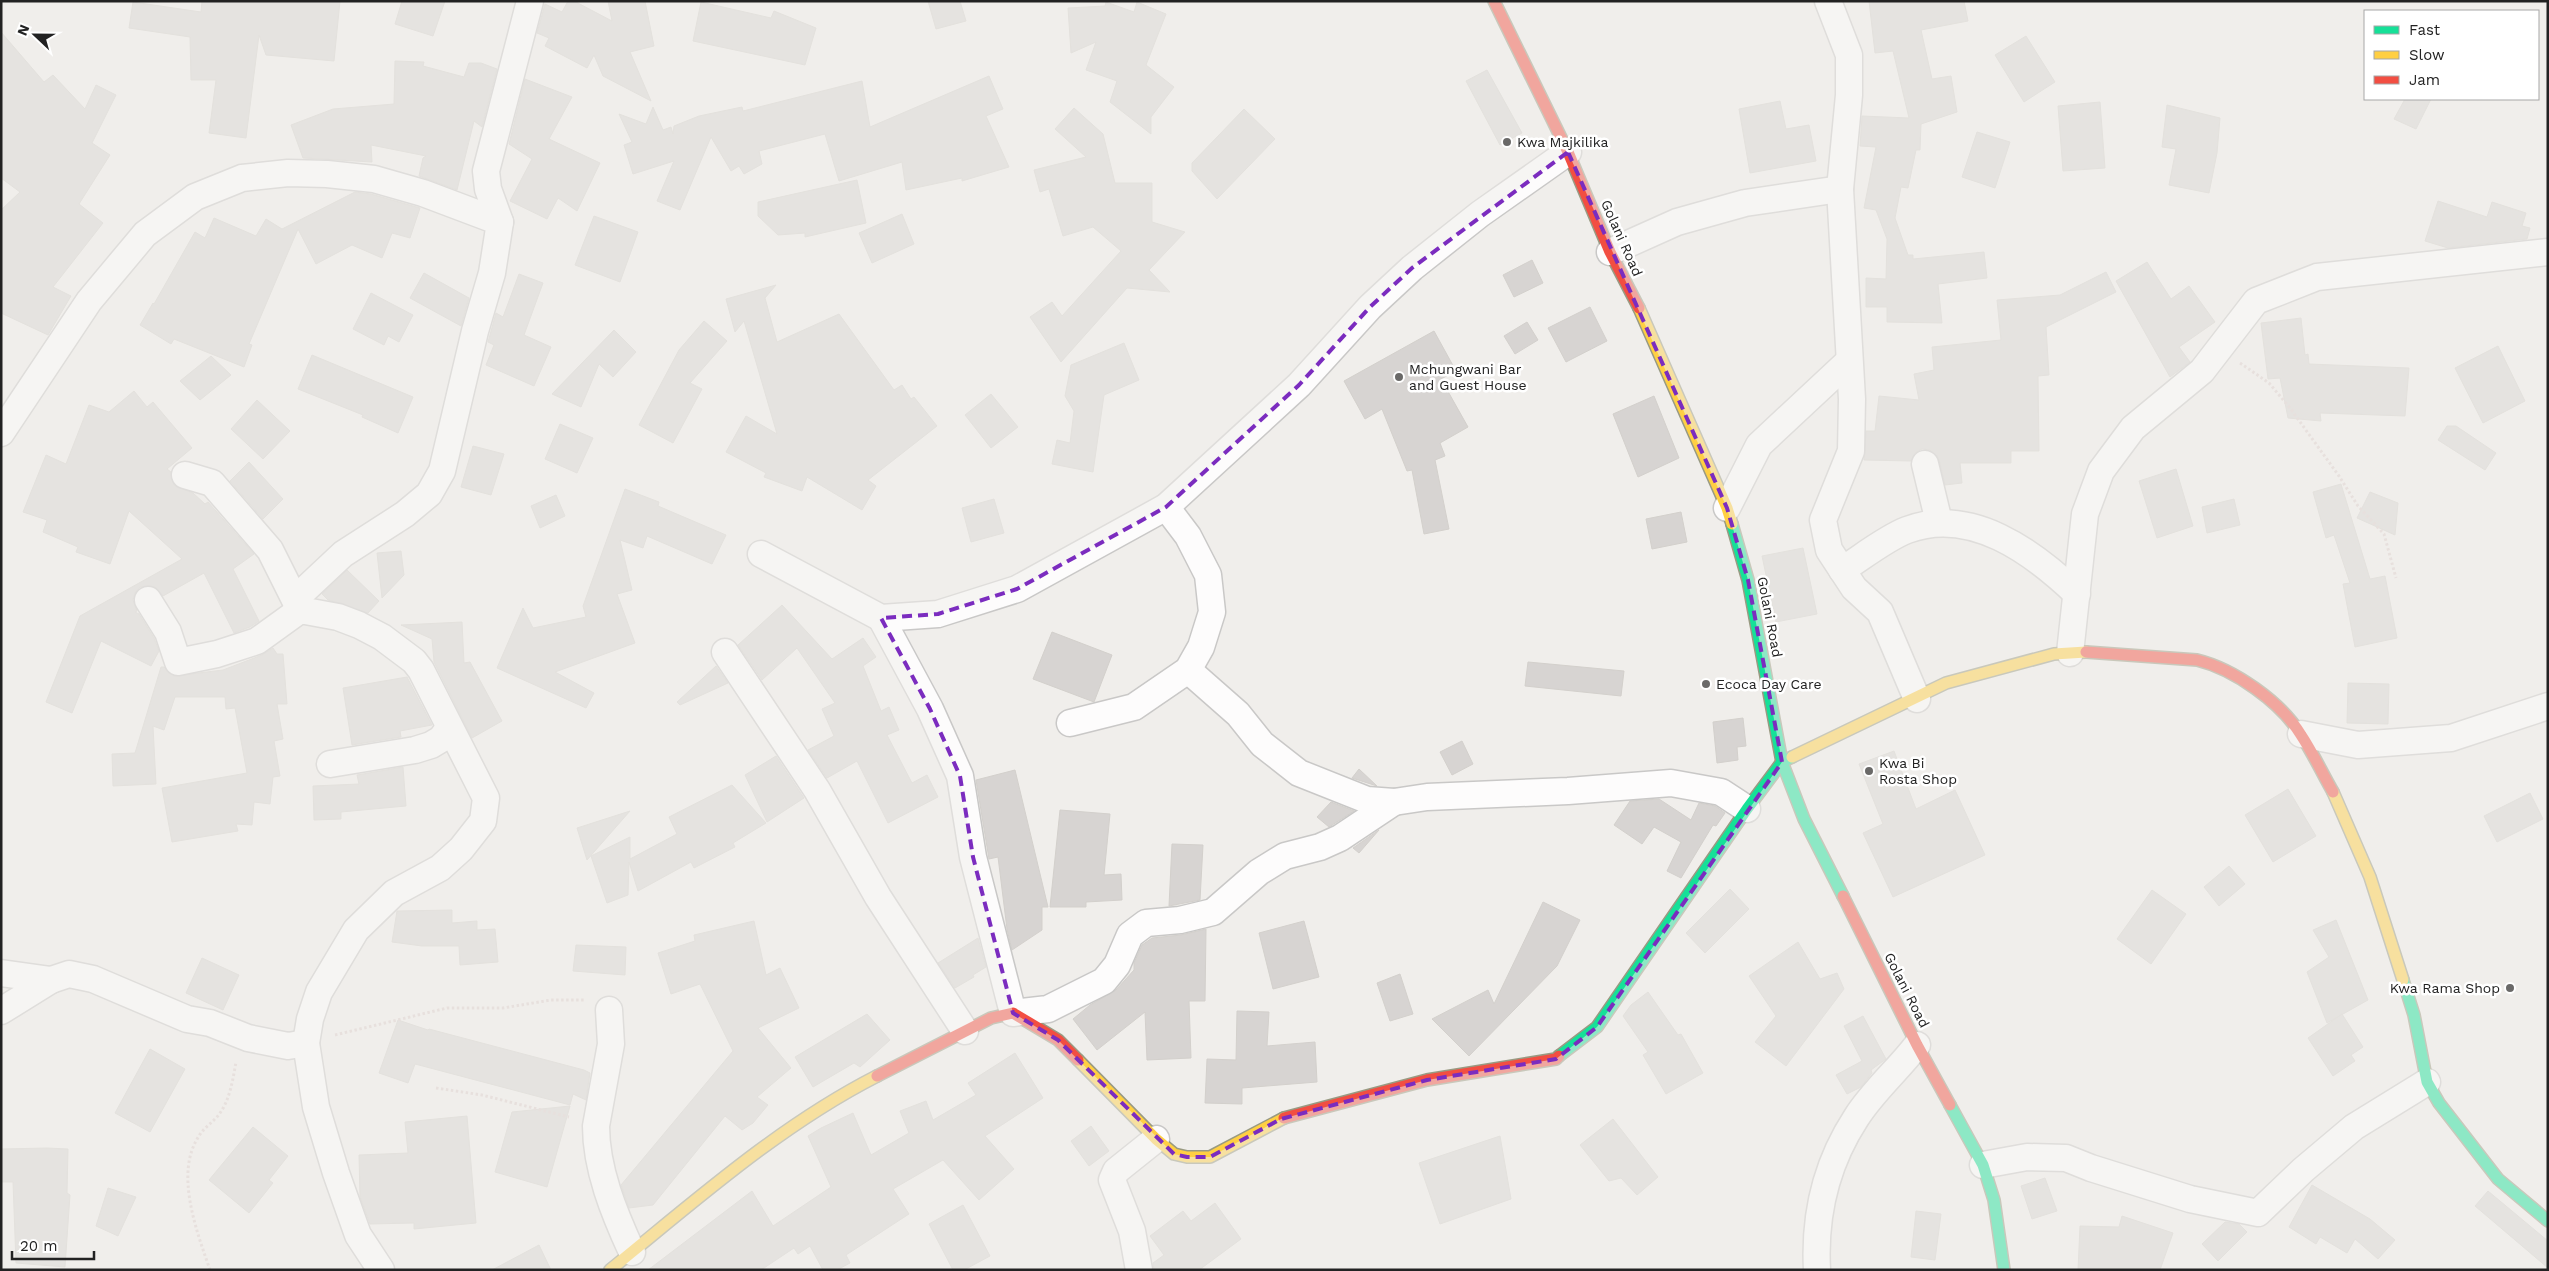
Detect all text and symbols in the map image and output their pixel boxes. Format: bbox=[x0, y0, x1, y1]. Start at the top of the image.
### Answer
north arrow bbox=[10, 10, 60, 60]
legend bbox=[2364, 10, 2539, 100]
text: Fast bbox=[2409, 21, 2441, 39]
text: N bbox=[14, 22, 32, 38]
text: Slow bbox=[2409, 46, 2445, 64]
text: Jam bbox=[2409, 71, 2440, 89]
place label: Kwa Majkilika bbox=[1517, 134, 1609, 150]
marker: Kwa Majkilika bbox=[1501, 136, 1513, 148]
street label: Golani Road bbox=[1598, 197, 1646, 279]
place label: Mchungwani Bar and Guest House bbox=[1409, 361, 1527, 393]
marker: Mchungwani Bar and Guest House bbox=[1393, 371, 1405, 383]
street label: Golani Road bbox=[1754, 575, 1786, 659]
place label: Ecoca Day Care bbox=[1716, 676, 1821, 692]
marker: Ecoca Day Care bbox=[1700, 678, 1712, 690]
place label: Kwa Bi Rosta Shop bbox=[1879, 755, 1957, 787]
marker: Kwa Bi Rosta Shop bbox=[1863, 765, 1875, 777]
street label: Golani Road bbox=[1881, 950, 1933, 1030]
place label: Kwa Rama Shop bbox=[2390, 980, 2500, 996]
marker: Kwa Rama Shop bbox=[2504, 982, 2516, 994]
scale bar bbox=[12, 1228, 95, 1260]
text: 20 m bbox=[20, 1237, 58, 1255]

